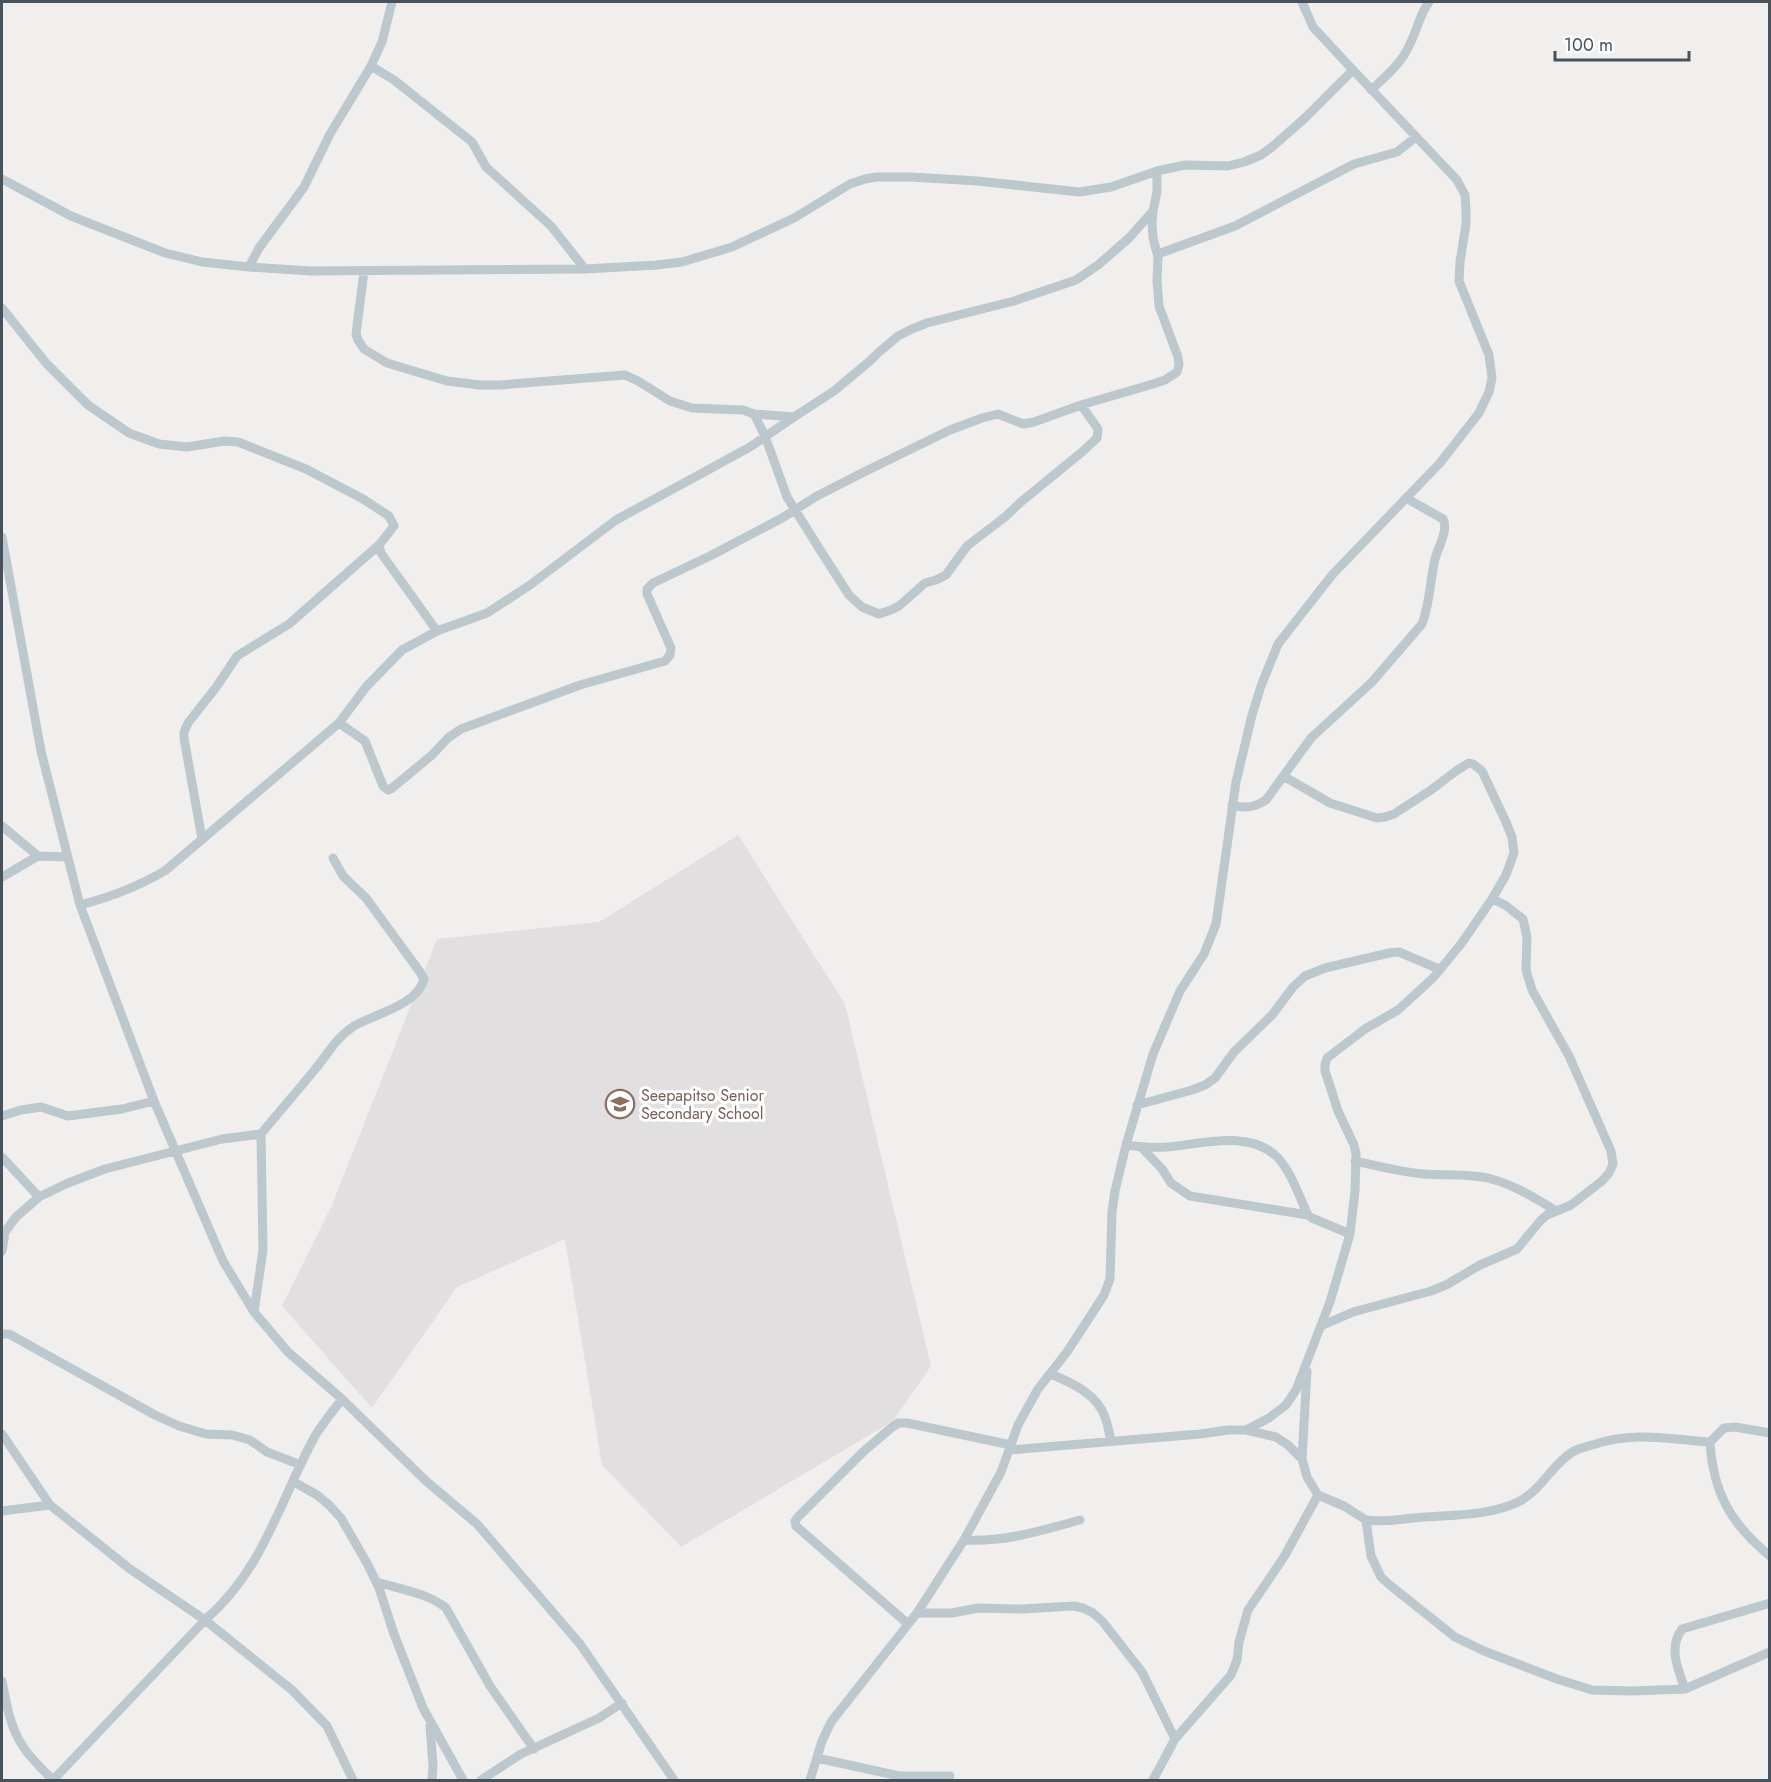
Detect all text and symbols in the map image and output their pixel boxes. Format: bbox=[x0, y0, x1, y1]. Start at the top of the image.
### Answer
scale bar bbox=[1555, 24, 1688, 62]
text: 100 m bbox=[1564, 32, 1613, 58]
place label: Seepapitso Senior Secondary School bbox=[641, 1084, 764, 1125]
school or university icon: Seepapitso Senior Secondary School bbox=[604, 1088, 636, 1120]

